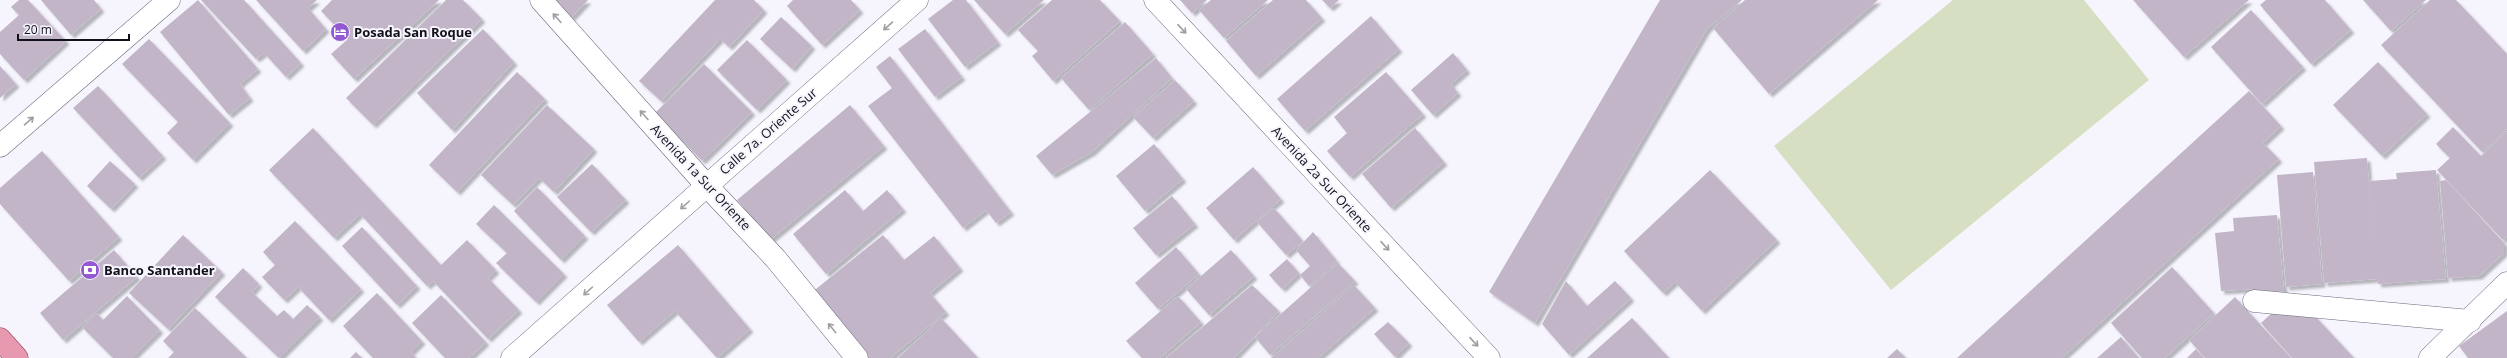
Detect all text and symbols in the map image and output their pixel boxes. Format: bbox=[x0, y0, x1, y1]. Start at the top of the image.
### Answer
one-way arrow bbox=[553, 13, 562, 24]
scale bar bbox=[18, 16, 129, 42]
text: 20 m bbox=[24, 21, 52, 38]
hotel icon: Posada San Roque bbox=[329, 21, 351, 43]
one-way arrow bbox=[882, 21, 893, 30]
place label: Posada San Roque bbox=[354, 23, 472, 41]
one-way arrow bbox=[1177, 23, 1186, 33]
street label: Calle 7a. Oriente Sur bbox=[715, 83, 821, 178]
one-way arrow bbox=[639, 110, 649, 120]
one-way arrow bbox=[24, 116, 35, 125]
street label: Avenida 1a Sur Oriente bbox=[647, 120, 755, 234]
street label: Avenida 2a Sur Oriente bbox=[1268, 122, 1376, 236]
one-way arrow bbox=[680, 200, 691, 209]
one-way arrow bbox=[1380, 241, 1389, 251]
bank icon: Banco Santander bbox=[79, 259, 101, 281]
place label: Banco Santander bbox=[104, 261, 215, 279]
one-way arrow bbox=[583, 286, 593, 295]
one-way arrow bbox=[828, 322, 837, 333]
one-way arrow bbox=[1469, 336, 1478, 347]

